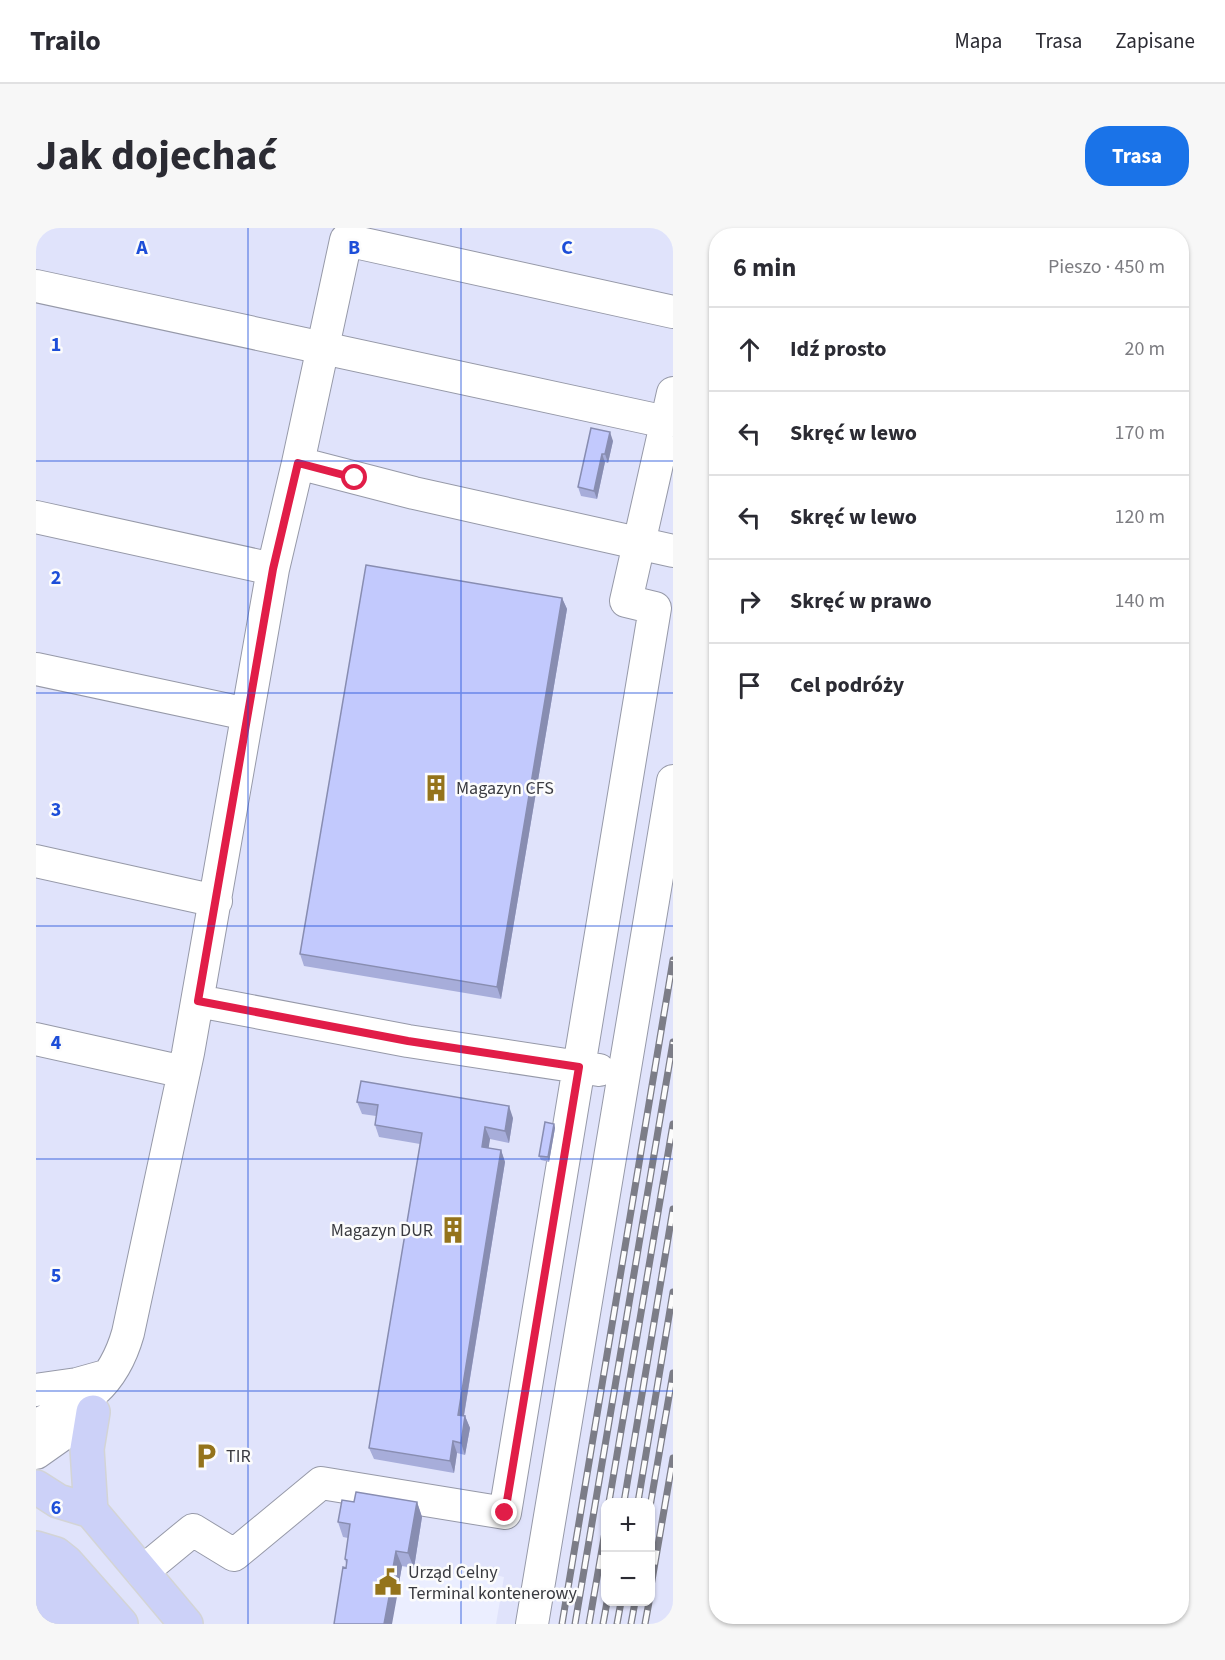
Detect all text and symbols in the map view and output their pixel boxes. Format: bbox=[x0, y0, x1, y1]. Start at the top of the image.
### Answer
text: Trailo bbox=[30, 21, 101, 61]
text: Mapa bbox=[954, 26, 1002, 56]
text: Trasa bbox=[1035, 26, 1082, 56]
text: Zapisane bbox=[1115, 26, 1195, 56]
text: Jak dojechać bbox=[36, 126, 277, 186]
button: Trasa bbox=[1085, 126, 1189, 186]
text: A bbox=[135, 234, 148, 262]
text: B bbox=[348, 234, 360, 262]
text: C bbox=[561, 234, 573, 262]
text: 6 min bbox=[733, 249, 796, 286]
text: Pieszo · 450 m bbox=[1048, 253, 1165, 281]
text: 1 bbox=[51, 331, 61, 359]
icon: ahead bbox=[733, 333, 766, 366]
text: Idź prosto bbox=[790, 333, 887, 365]
text: 20 m bbox=[1125, 335, 1165, 363]
icon: left bbox=[733, 417, 766, 450]
text: Skręć w lewo bbox=[790, 417, 917, 449]
text: 170 m bbox=[1115, 419, 1165, 447]
route start bbox=[341, 464, 367, 490]
icon: left bbox=[733, 501, 766, 534]
text: Skręć w lewo bbox=[790, 501, 917, 533]
text: 120 m bbox=[1115, 503, 1165, 531]
text: 2 bbox=[51, 564, 61, 592]
icon: right bbox=[733, 585, 766, 618]
text: Skręć w prawo bbox=[790, 585, 932, 617]
text: 140 m bbox=[1115, 587, 1165, 615]
icon: arrive bbox=[733, 669, 766, 702]
text: Cel podróży bbox=[790, 669, 904, 701]
building icon: Magazyn CFS bbox=[421, 773, 451, 803]
place label: Magazyn CFS bbox=[456, 776, 554, 801]
text: 3 bbox=[51, 796, 61, 824]
text: 4 bbox=[51, 1029, 62, 1057]
building icon: Magazyn DUR bbox=[438, 1215, 468, 1245]
place label: Magazyn DUR bbox=[331, 1218, 433, 1243]
text: 5 bbox=[51, 1262, 61, 1290]
parking icon: TIR bbox=[191, 1441, 221, 1471]
place label: TIR bbox=[226, 1444, 251, 1469]
text: 6 bbox=[51, 1494, 61, 1522]
map controls bbox=[601, 1498, 655, 1606]
button: + bbox=[601, 1498, 655, 1552]
route end bbox=[491, 1499, 517, 1525]
button: − bbox=[601, 1552, 655, 1606]
place label: Urząd Celny Terminal kontenerowy bbox=[408, 1560, 578, 1606]
public building icon: Urząd Celny Terminal kontenerowy bbox=[373, 1567, 403, 1597]

